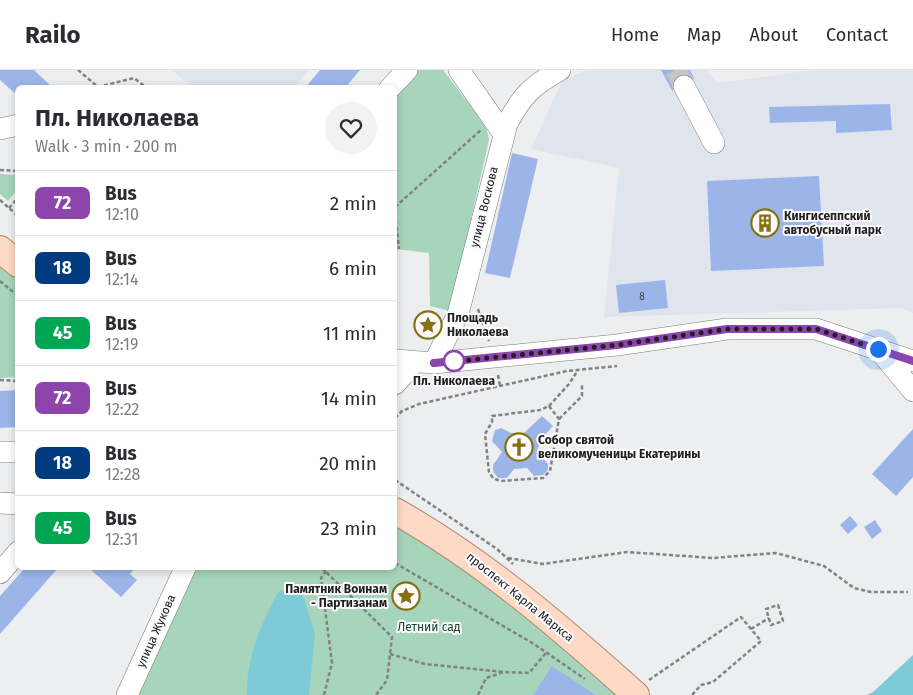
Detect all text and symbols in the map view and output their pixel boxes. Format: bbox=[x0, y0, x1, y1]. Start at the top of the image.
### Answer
text: Railo bbox=[25, 21, 81, 49]
text: Home bbox=[611, 24, 659, 46]
text: Map bbox=[687, 24, 721, 46]
text: About bbox=[749, 24, 798, 46]
text: Contact bbox=[826, 24, 888, 46]
button: heart bbox=[325, 102, 377, 154]
text: Пл. Николаева bbox=[35, 104, 199, 132]
text: Walk · 3 min · 200 m bbox=[35, 137, 177, 156]
street label: улица Воскова bbox=[467, 165, 501, 249]
text: Bus bbox=[105, 182, 137, 205]
text: 72 bbox=[54, 192, 71, 214]
text: 2 min bbox=[330, 192, 377, 215]
text: 12:10 bbox=[105, 205, 139, 224]
building icon: Кингисеппский автобусный парк bbox=[750, 208, 780, 238]
place label: Кингисеппский автобусный парк bbox=[784, 209, 882, 237]
text: Bus bbox=[105, 247, 137, 270]
text: 18 bbox=[53, 257, 72, 279]
text: 6 min bbox=[329, 257, 377, 280]
text: 12:14 bbox=[105, 270, 139, 289]
house number: 8 bbox=[639, 291, 645, 303]
place icon: Площадь Николаева bbox=[413, 310, 443, 340]
place label: Площадь Николаева bbox=[447, 311, 509, 339]
text: Bus bbox=[105, 312, 137, 335]
text: 45 bbox=[53, 322, 72, 344]
text: 11 min bbox=[323, 322, 377, 345]
text: 12:19 bbox=[105, 335, 138, 354]
your location bbox=[866, 337, 891, 362]
marker: Пл. Николаева bbox=[443, 350, 465, 372]
place label: Пл. Николаева bbox=[413, 374, 495, 388]
text: Bus bbox=[105, 377, 137, 400]
text: 72 bbox=[54, 387, 71, 409]
text: 14 min bbox=[321, 387, 377, 410]
text: 12:22 bbox=[105, 400, 140, 419]
church icon: Собор святой великомученицы Екатерины bbox=[504, 432, 534, 462]
place label: Собор святой великомученицы Екатерины bbox=[538, 433, 700, 461]
text: Bus bbox=[105, 442, 137, 465]
text: 18 bbox=[53, 452, 72, 474]
text: 20 min bbox=[319, 452, 377, 475]
text: 12:28 bbox=[105, 465, 140, 484]
text: Bus bbox=[105, 507, 137, 530]
text: 45 bbox=[53, 517, 72, 539]
text: 23 min bbox=[320, 517, 377, 540]
text: 12:31 bbox=[105, 530, 138, 549]
street label: проспект Карла Маркса bbox=[464, 549, 576, 645]
place icon: Памятник Воинам - Партизанам bbox=[391, 581, 421, 611]
place label: Памятник Воинам - Партизанам bbox=[285, 582, 387, 610]
street label: улица Жукова bbox=[134, 592, 178, 670]
park label: Летний сад bbox=[397, 620, 461, 634]

